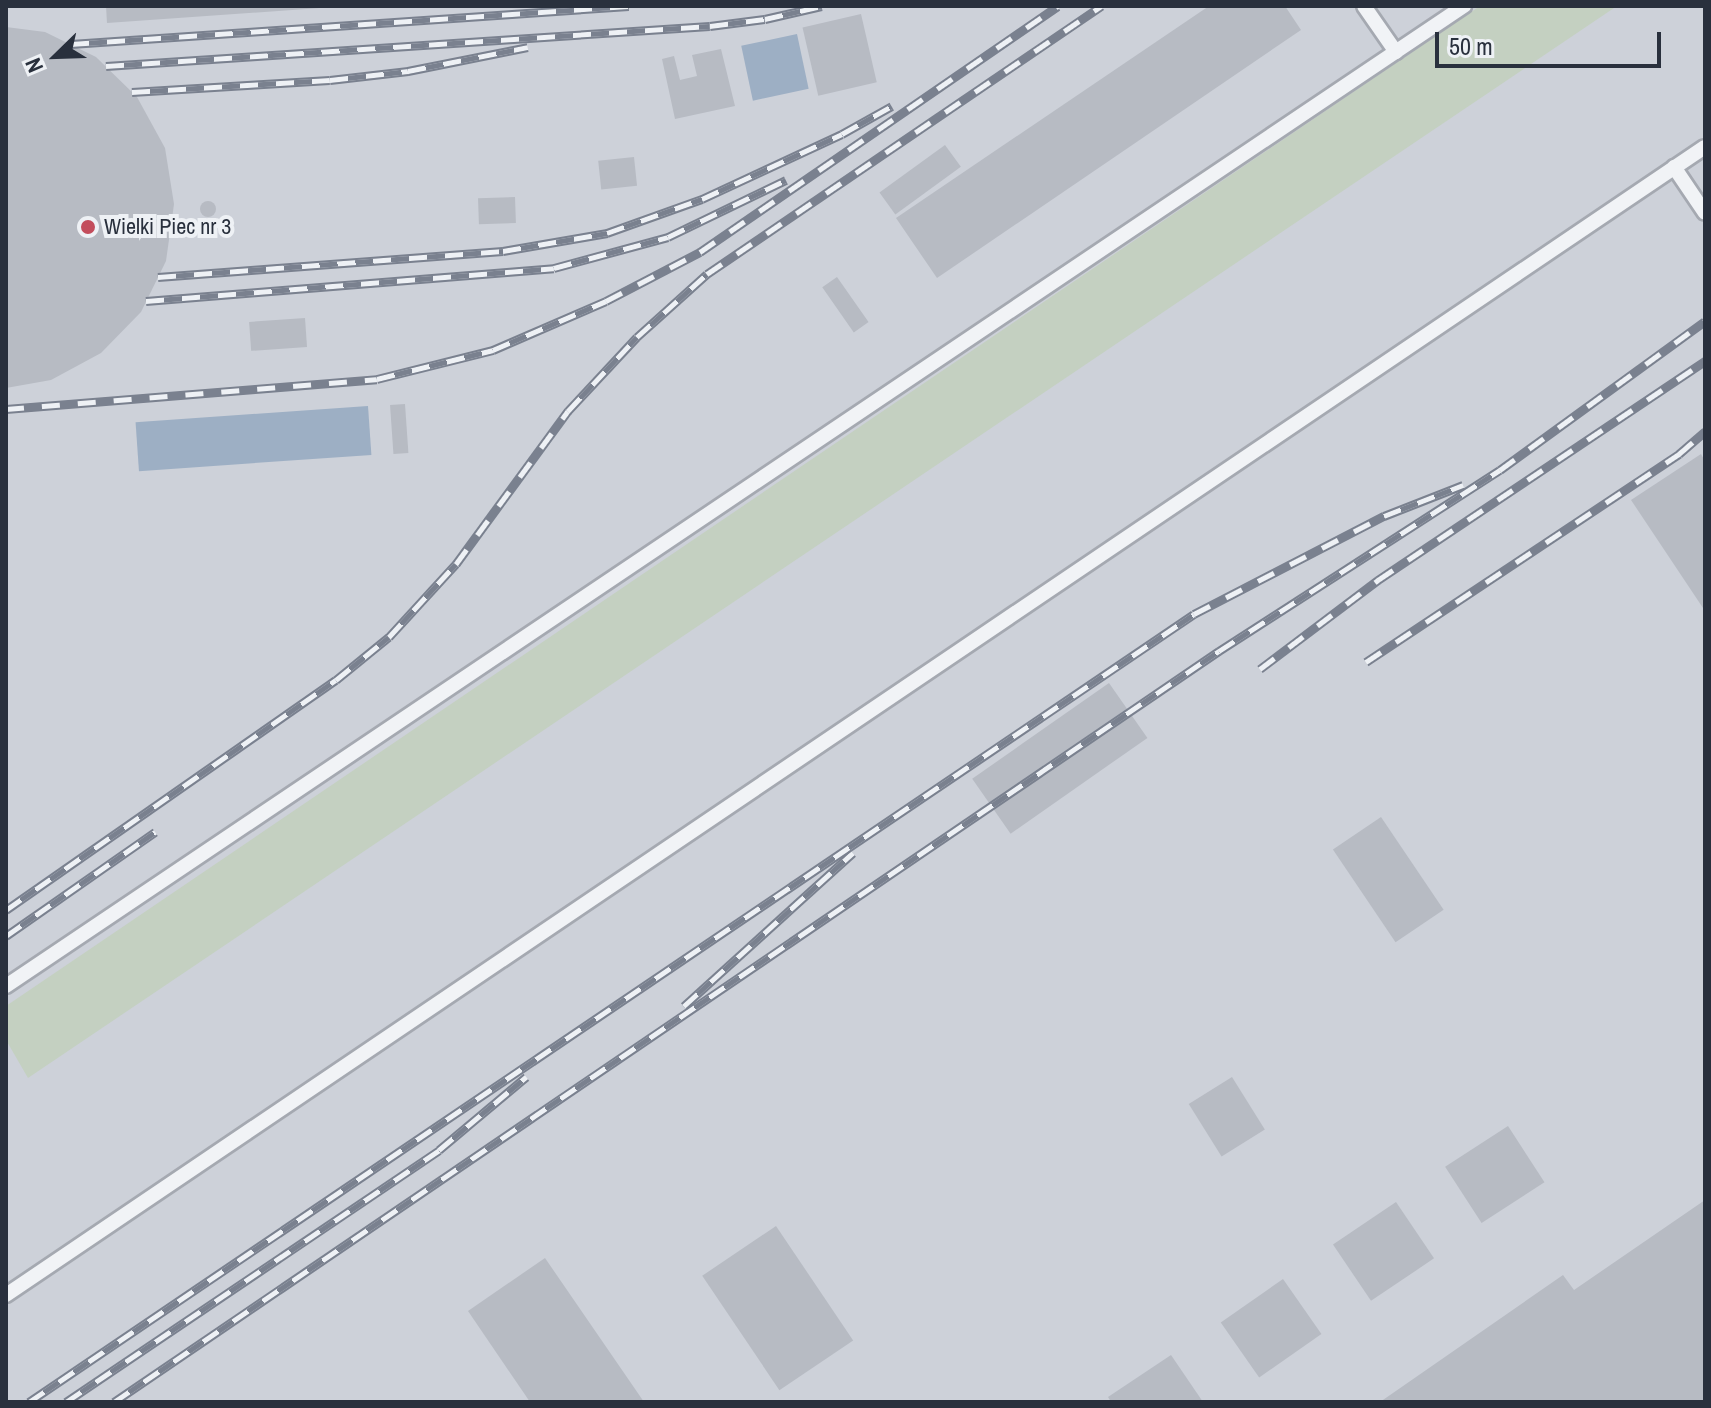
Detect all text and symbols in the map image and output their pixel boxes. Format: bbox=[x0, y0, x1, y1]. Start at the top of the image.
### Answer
north arrow bbox=[16, 16, 96, 96]
scale bar bbox=[1439, 16, 1665, 66]
text: 50 m bbox=[1449, 30, 1493, 62]
text: N bbox=[18, 54, 50, 77]
place label: Wielki Piec nr 3 bbox=[104, 214, 231, 240]
marker: Wielki Piec nr 3 bbox=[79, 218, 97, 236]

